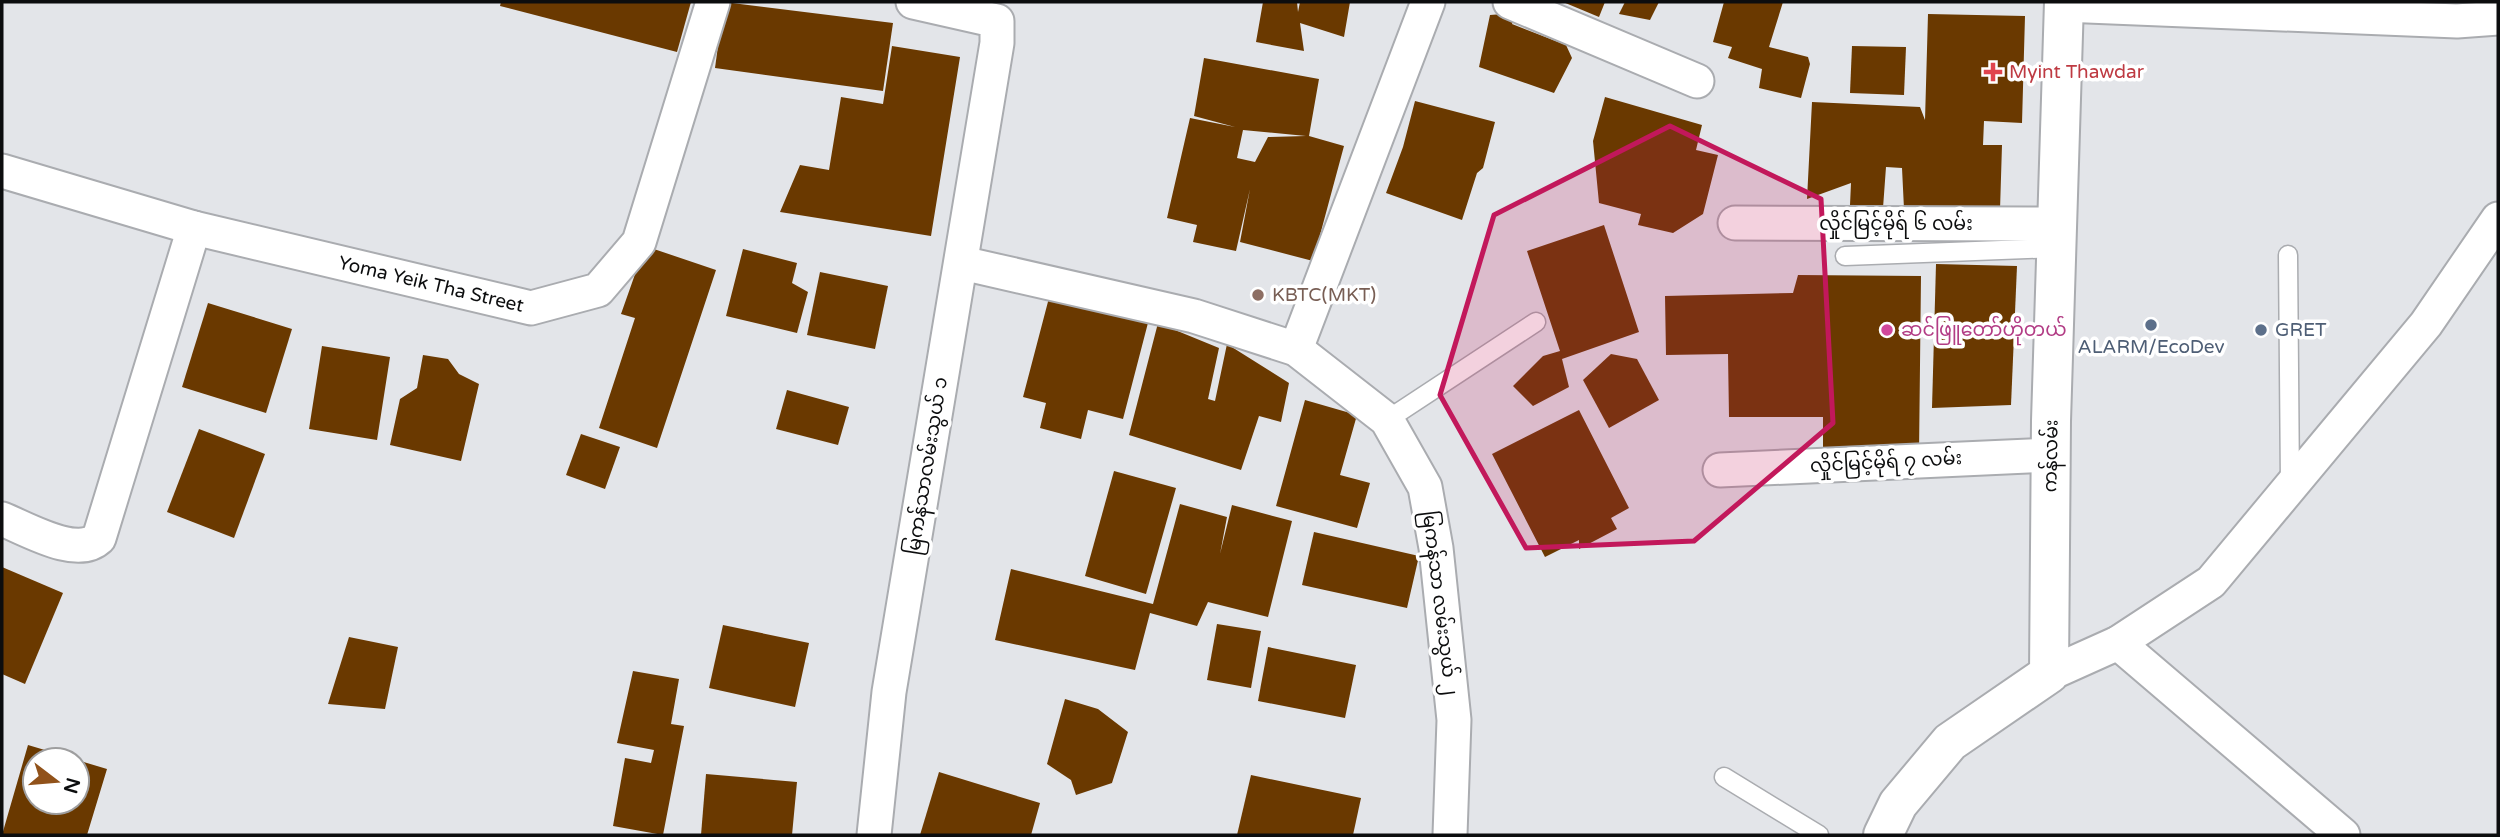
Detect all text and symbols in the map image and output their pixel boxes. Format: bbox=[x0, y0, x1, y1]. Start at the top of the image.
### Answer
place label: Myint Thawdar bbox=[2009, 61, 2145, 83]
marker: Myint Thawdar bbox=[1983, 62, 2003, 82]
street label: လှိုင်မြင့်မိုရ် ၆ လမ်း bbox=[1819, 209, 1973, 240]
street label: Yoma Yeik Tha Street bbox=[336, 252, 526, 317]
place label: KBTC(MKT) bbox=[1272, 284, 1376, 306]
marker: KBTC(MKT) bbox=[1250, 287, 1266, 303]
place label: ဆင်ဖြူတော်ဟိုတယ် bbox=[1901, 315, 2067, 346]
marker: ALARM/EcoDev bbox=[2143, 317, 2159, 333]
place label: GRET bbox=[2275, 319, 2327, 341]
marker: ဆင်ဖြူတော်ဟိုတယ် bbox=[1879, 322, 1895, 338]
marker: GRET bbox=[2253, 322, 2269, 338]
place label: ALARM/EcoDev bbox=[2077, 336, 2225, 358]
street label: မြကန်သာလမ်းသွယ် ၁ bbox=[898, 375, 956, 557]
street label: ကန်လမ်း bbox=[2035, 419, 2067, 493]
street label: လှိုင်မြင့်မိုရ် ၇ လမ်း bbox=[1809, 443, 1963, 482]
street label: မြကန်သာ လမ်းသွယ် ၂ bbox=[1414, 509, 1466, 697]
north arrow bbox=[21, 746, 91, 816]
text: N bbox=[59, 775, 84, 796]

